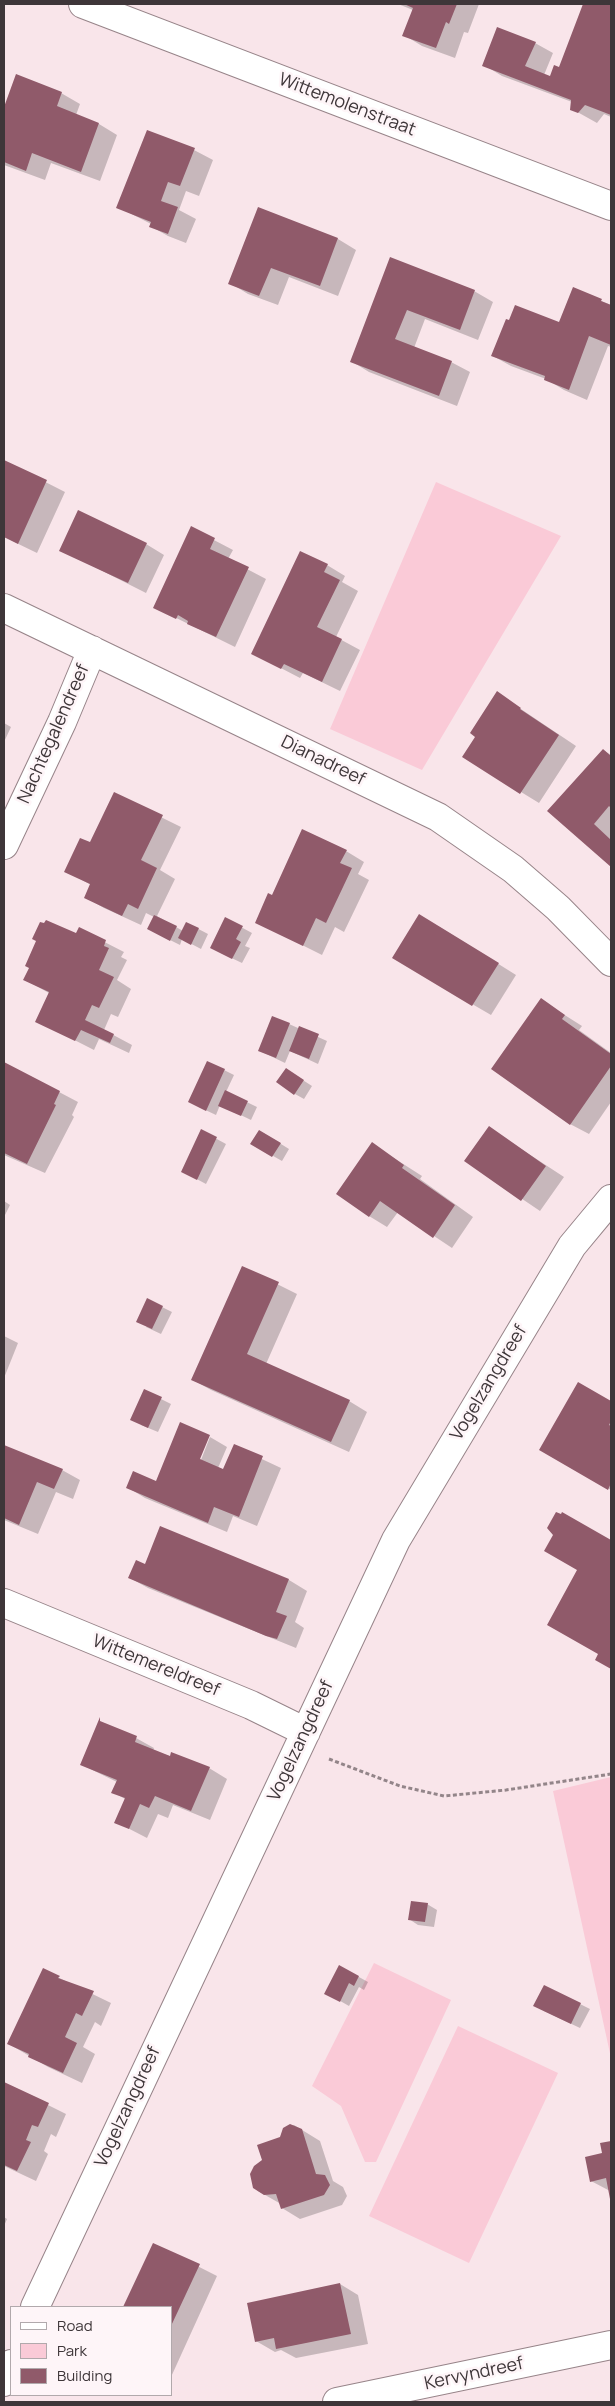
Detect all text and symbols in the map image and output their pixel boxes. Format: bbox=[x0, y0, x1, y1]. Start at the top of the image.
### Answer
street label: Wittemolenstraat bbox=[275, 69, 419, 141]
street label: Nachtegalendreef bbox=[14, 661, 94, 807]
street label: Dianadreef bbox=[277, 731, 369, 791]
street label: Vogelzangdreef bbox=[446, 1321, 532, 1445]
street label: Wittemereldreef bbox=[89, 1631, 223, 1701]
street label: Vogelzangdreef bbox=[264, 1677, 338, 1805]
street label: Vogelzangdreef bbox=[91, 2043, 165, 2171]
legend bbox=[10, 2306, 172, 2396]
text: Road bbox=[57, 2315, 93, 2336]
text: Park bbox=[57, 2340, 87, 2361]
street label: Kervyndreef bbox=[423, 2353, 525, 2395]
text: Building bbox=[57, 2365, 112, 2386]

